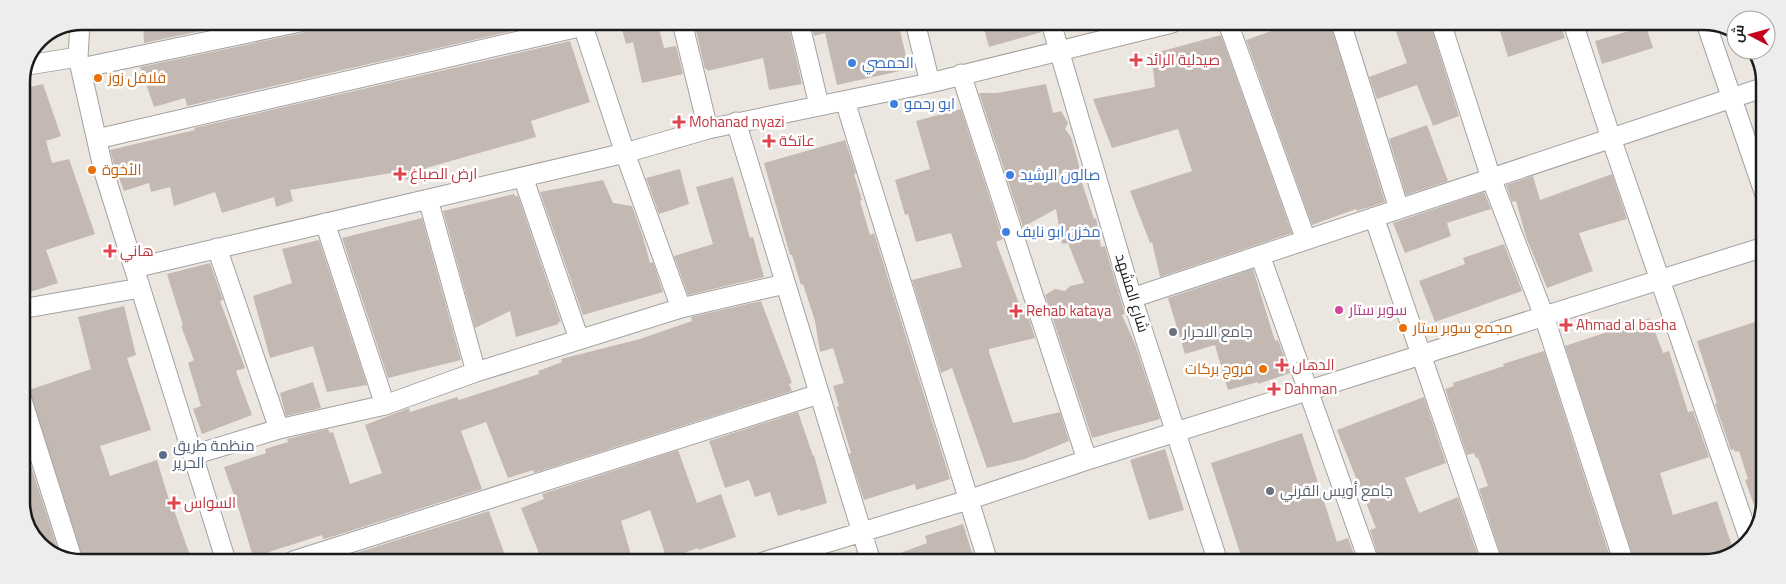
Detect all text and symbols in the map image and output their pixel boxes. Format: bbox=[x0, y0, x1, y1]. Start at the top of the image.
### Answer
north arrow bbox=[1726, 10, 1776, 60]
text: ش bbox=[1726, 24, 1749, 44]
place label: صيدلية الرائد bbox=[1146, 48, 1220, 71]
place label: الحمصي bbox=[862, 51, 914, 75]
marker: صيدلية الرائد bbox=[1130, 54, 1142, 66]
marker: الحمصي bbox=[846, 57, 858, 69]
place label: فلافل زوز bbox=[107, 66, 166, 89]
marker: فلافل زوز bbox=[92, 72, 104, 84]
place label: ابو رحمو bbox=[904, 92, 955, 115]
marker: ابو رحمو bbox=[888, 98, 900, 110]
place label: Mohanad nyazi bbox=[689, 110, 785, 133]
marker: Mohanad nyazi bbox=[673, 116, 685, 128]
place label: عاتكة bbox=[779, 129, 815, 152]
marker: عاتكة bbox=[763, 135, 775, 147]
place label: الأخوة bbox=[102, 158, 141, 181]
place label: ارض الصباغ bbox=[410, 162, 477, 185]
place label: صالون الرشيد bbox=[1020, 163, 1100, 186]
marker: الأخوة bbox=[86, 164, 98, 176]
marker: ارض الصباغ bbox=[394, 168, 406, 180]
marker: صالون الرشيد bbox=[1004, 169, 1016, 181]
place label: مخزن ابو نايف bbox=[1016, 220, 1101, 243]
marker: مخزن ابو نايف bbox=[1000, 226, 1012, 238]
place label: هاني bbox=[120, 239, 154, 263]
marker: هاني bbox=[104, 245, 116, 257]
street label: شارع المشهد bbox=[1110, 251, 1155, 335]
place label: سوبر ستار bbox=[1348, 298, 1407, 321]
place label: Rehab kataya bbox=[1026, 299, 1112, 322]
marker: سوبر ستار bbox=[1333, 304, 1345, 316]
marker: Rehab kataya bbox=[1010, 305, 1022, 317]
place label: Ahmad al basha bbox=[1576, 313, 1677, 336]
place label: مجمع سوبر ستار bbox=[1412, 316, 1513, 339]
marker: Ahmad al basha bbox=[1560, 319, 1572, 331]
place label: جامع الاحرار bbox=[1182, 320, 1253, 343]
marker: مجمع سوبر ستار bbox=[1397, 322, 1409, 334]
marker: جامع الاحرار bbox=[1167, 326, 1179, 338]
place label: الدهان bbox=[1292, 353, 1335, 376]
place label: فروج بركات bbox=[1185, 357, 1253, 380]
marker: الدهان bbox=[1276, 359, 1288, 371]
marker: فروج بركات bbox=[1257, 363, 1269, 375]
place label: Dahman bbox=[1284, 377, 1337, 400]
marker: Dahman bbox=[1268, 383, 1280, 395]
place label: منظمة طريق الحرير bbox=[172, 434, 255, 474]
marker: منظمة طريق الحرير bbox=[157, 449, 169, 461]
place label: جامع أويس القرني bbox=[1280, 479, 1393, 503]
marker: جامع أويس القرني bbox=[1264, 485, 1276, 497]
place label: السواس bbox=[184, 491, 236, 514]
marker: السواس bbox=[168, 497, 180, 509]

